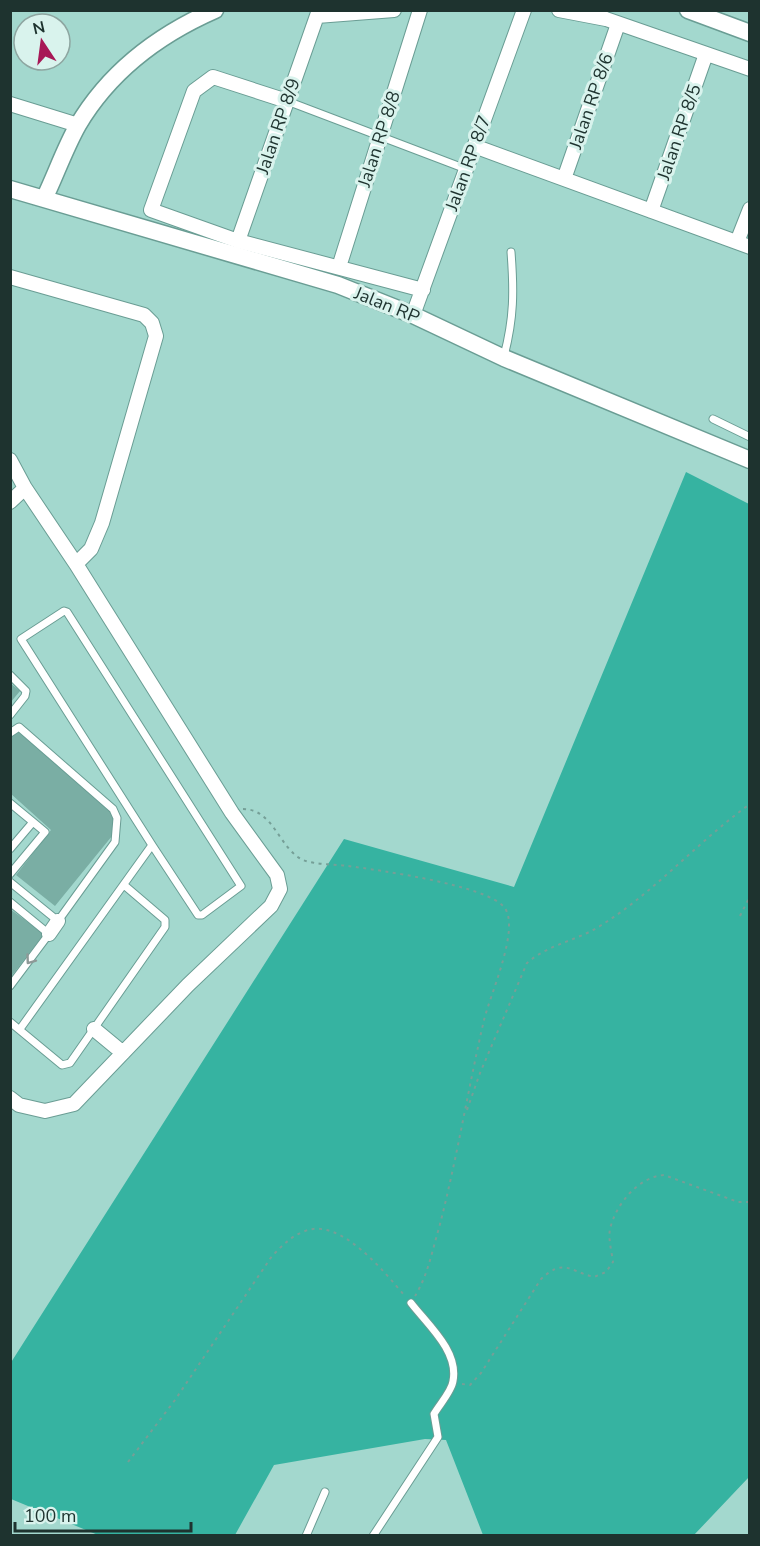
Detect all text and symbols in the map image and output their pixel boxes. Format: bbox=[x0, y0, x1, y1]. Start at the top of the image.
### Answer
north arrow bbox=[12, 12, 72, 72]
text: N bbox=[31, 16, 47, 40]
street label: Jalan RP 8/6 bbox=[563, 50, 619, 153]
street label: Jalan RP 8/9 bbox=[250, 75, 306, 178]
street label: Jalan RP 8/5 bbox=[651, 81, 707, 184]
street label: Jalan RP 8/8 bbox=[352, 88, 406, 191]
street label: Jalan RP 8/7 bbox=[439, 112, 496, 215]
street label: Jalan RP bbox=[350, 281, 423, 329]
one-way arrow bbox=[26, 954, 37, 965]
scale bar bbox=[15, 1495, 190, 1533]
text: 100 m bbox=[24, 1504, 76, 1528]

